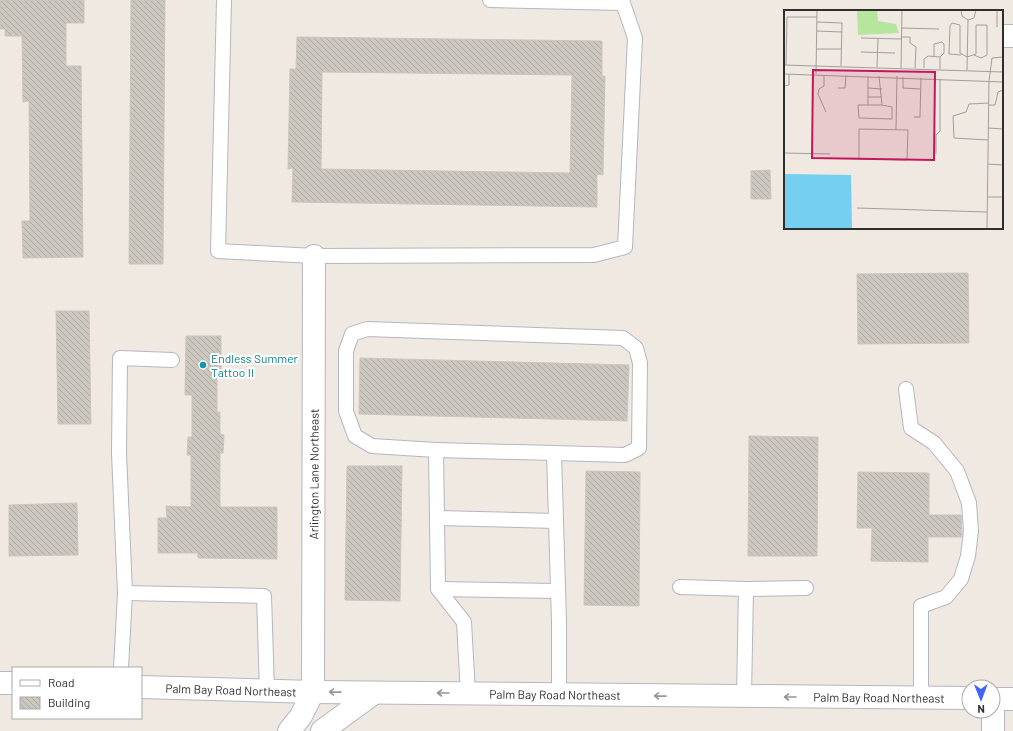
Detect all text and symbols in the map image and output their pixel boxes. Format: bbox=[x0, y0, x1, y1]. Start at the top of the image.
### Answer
inset map bbox=[784, 10, 1003, 229]
place label: Endless Summer Tattoo II bbox=[211, 351, 299, 379]
marker: Endless Summer Tattoo II bbox=[198, 360, 208, 370]
street label: Arlington Lane Northeast bbox=[306, 409, 321, 539]
legend bbox=[12, 667, 142, 719]
text: Road bbox=[48, 675, 75, 689]
north arrow bbox=[961, 679, 1001, 719]
street label: Palm Bay Road Northeast bbox=[165, 681, 297, 699]
street label: Palm Bay Road Northeast bbox=[489, 687, 621, 702]
one-way arrow bbox=[329, 689, 342, 696]
one-way arrow bbox=[437, 689, 450, 697]
street label: Palm Bay Road Northeast bbox=[813, 690, 945, 705]
one-way arrow bbox=[654, 692, 667, 699]
one-way arrow bbox=[784, 693, 797, 701]
text: Building bbox=[48, 695, 90, 709]
text: N bbox=[977, 703, 985, 716]

